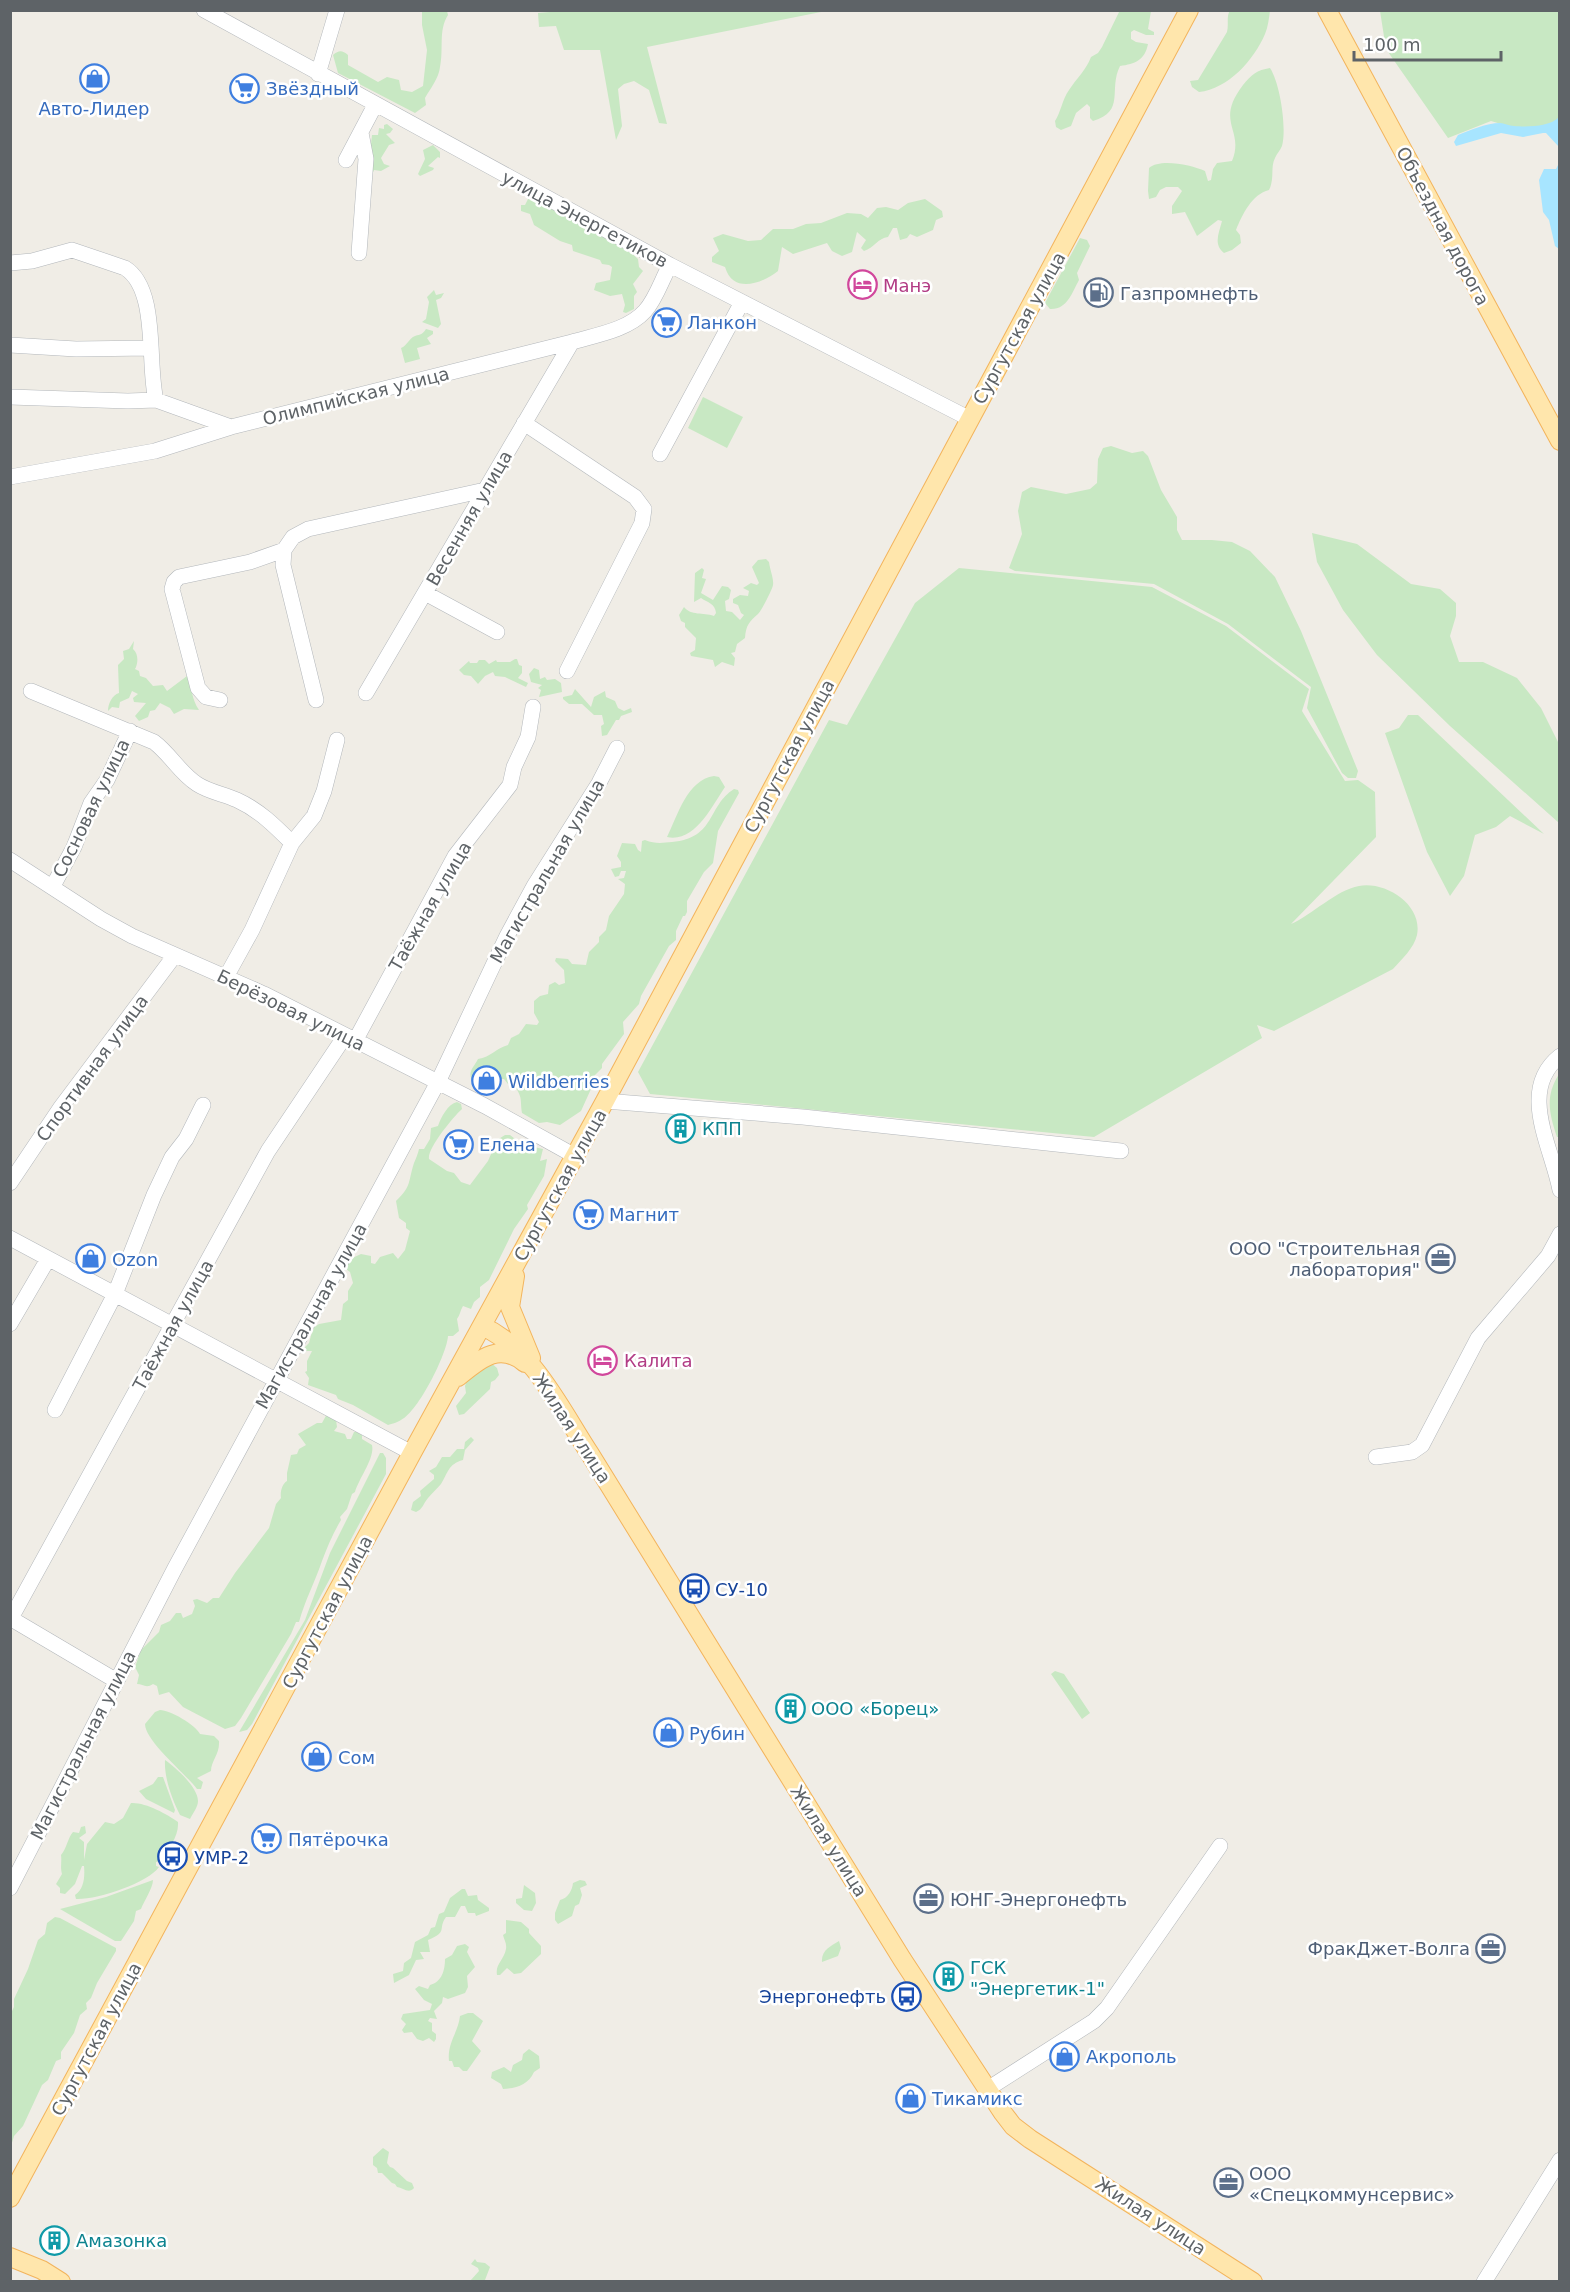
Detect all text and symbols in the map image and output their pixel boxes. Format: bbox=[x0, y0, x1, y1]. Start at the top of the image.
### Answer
scale bar bbox=[1354, 24, 1501, 62]
text: 100 m bbox=[1363, 34, 1421, 55]
shop icon: Авто-Лидер bbox=[78, 63, 110, 95]
supermarket icon: Звёздный bbox=[229, 72, 261, 104]
place label: Звёздный bbox=[266, 78, 359, 99]
place label: Авто-Лидер bbox=[38, 98, 150, 119]
street label: Объездная дорога bbox=[1392, 143, 1494, 309]
street label: улица Энергетиков bbox=[498, 166, 672, 272]
street label: Сургутская улица bbox=[968, 248, 1070, 408]
hotel icon: Манэ bbox=[846, 269, 878, 301]
place label: Манэ bbox=[883, 275, 931, 296]
fuel station icon: Газпромнефть bbox=[1083, 277, 1115, 309]
place label: Газпромнефть bbox=[1120, 283, 1259, 304]
supermarket icon: Ланкон bbox=[650, 306, 682, 338]
place label: Ланкон bbox=[687, 312, 757, 333]
street label: Олимпийская улица bbox=[261, 363, 451, 429]
street label: Весенняя улица bbox=[422, 447, 516, 589]
street label: Сургутская улица bbox=[740, 676, 838, 836]
street label: Сосновая улица bbox=[48, 735, 134, 881]
street label: Магистральная улица bbox=[486, 775, 608, 967]
street label: Таёжная улица bbox=[384, 838, 476, 975]
street label: Берёзовая улица bbox=[214, 965, 368, 1055]
street label: Спортивная улица bbox=[32, 991, 152, 1145]
shop icon: Wildberries bbox=[471, 1065, 503, 1097]
place label: Wildberries bbox=[508, 1071, 609, 1092]
street label: Сургутская улица bbox=[509, 1105, 611, 1265]
building icon: КПП bbox=[665, 1112, 697, 1144]
place label: КПП bbox=[702, 1118, 742, 1139]
supermarket icon: Елена bbox=[442, 1128, 474, 1160]
place label: Елена bbox=[479, 1134, 536, 1155]
supermarket icon: Магнит bbox=[572, 1198, 604, 1230]
place label: Магнит bbox=[609, 1204, 679, 1225]
street label: Магистральная улица bbox=[251, 1219, 371, 1413]
place label: ООО "Строительная лаборатория" bbox=[1229, 1238, 1420, 1280]
office icon: ООО "Строительная лаборатория" bbox=[1425, 1242, 1457, 1274]
shop icon: Ozon bbox=[75, 1243, 107, 1275]
place label: Ozon bbox=[112, 1249, 158, 1270]
street label: Таёжная улица bbox=[128, 1256, 218, 1395]
hotel icon: Калита bbox=[587, 1344, 619, 1376]
place label: Калита bbox=[624, 1350, 693, 1371]
street label: Жилая улица bbox=[529, 1369, 615, 1487]
street label: Сургутская улица bbox=[278, 1532, 376, 1692]
bus stop icon: СУ-10 bbox=[678, 1573, 710, 1605]
place label: СУ-10 bbox=[715, 1579, 768, 1600]
street label: Магистральная улица bbox=[26, 1647, 140, 1843]
building icon: ООО «Борец» bbox=[774, 1692, 806, 1724]
place label: ООО «Борец» bbox=[811, 1698, 939, 1719]
shop icon: Рубин bbox=[652, 1717, 684, 1749]
place label: Рубин bbox=[689, 1723, 745, 1744]
shop icon: Сом bbox=[301, 1741, 333, 1773]
place label: Сом bbox=[338, 1747, 375, 1768]
street label: Жилая улица bbox=[786, 1781, 872, 1901]
supermarket icon: Пятёрочка bbox=[251, 1823, 283, 1855]
place label: Пятёрочка bbox=[288, 1829, 389, 1850]
bus stop icon: УМР-2 bbox=[157, 1841, 189, 1873]
place label: УМР-2 bbox=[194, 1847, 249, 1868]
office icon: ЮНГ-Энергонефть bbox=[913, 1883, 945, 1915]
place label: ЮНГ-Энергонефть bbox=[950, 1889, 1127, 1910]
office icon: ФракДжет-Волга bbox=[1475, 1932, 1507, 1964]
place label: ФракДжет-Волга bbox=[1307, 1938, 1470, 1959]
place label: ГСК "Энергетик-1" bbox=[970, 1957, 1105, 1999]
street label: Сургутская улица bbox=[47, 1959, 145, 2119]
building icon: ГСК "Энергетик-1" bbox=[933, 1961, 965, 1993]
bus stop icon: Энергонефть bbox=[891, 1980, 923, 2012]
place label: Энергонефть bbox=[759, 1986, 886, 2007]
shop icon: Акрополь bbox=[1049, 2040, 1081, 2072]
place label: Акрополь bbox=[1086, 2046, 1177, 2067]
shop icon: Тикамикс bbox=[895, 2082, 927, 2114]
place label: Тикамикс bbox=[931, 2088, 1023, 2109]
place label: ООО «Спецкоммунсервис» bbox=[1249, 2163, 1455, 2205]
office icon: ООО «Спецкоммунсервис» bbox=[1212, 2167, 1244, 2199]
street label: Жилая улица bbox=[1092, 2173, 1210, 2259]
building icon: Амазонка bbox=[39, 2224, 71, 2256]
place label: Амазонка bbox=[76, 2230, 167, 2251]

